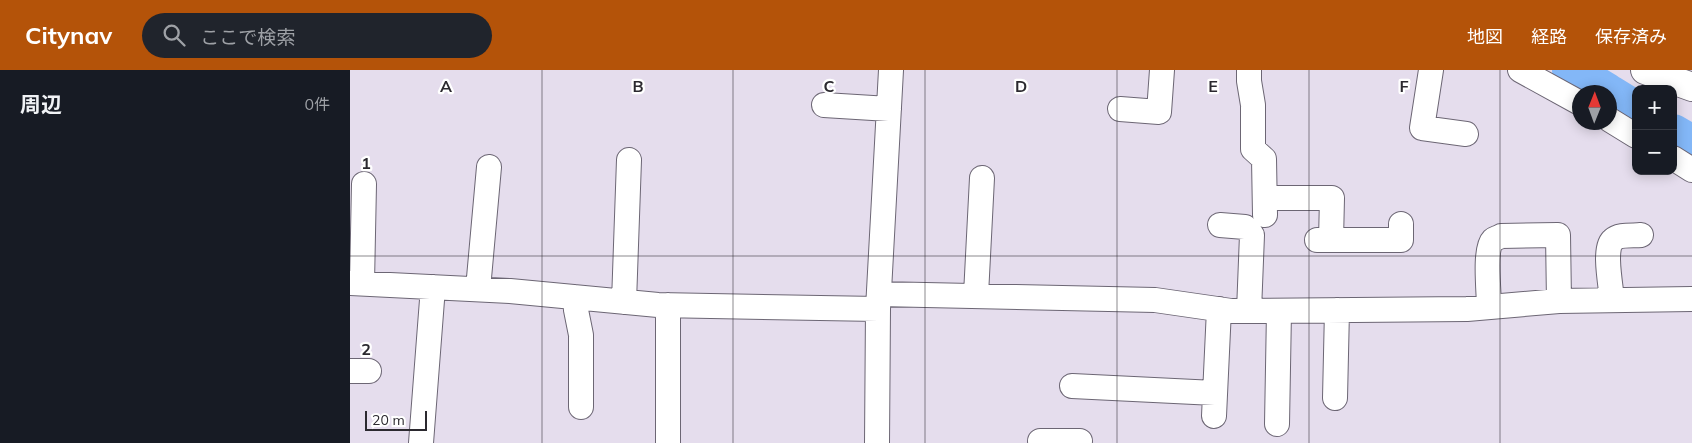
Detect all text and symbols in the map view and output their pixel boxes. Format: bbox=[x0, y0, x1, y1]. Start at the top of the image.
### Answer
search box bbox=[142, 13, 492, 58]
text: Citynav bbox=[25, 20, 112, 50]
icon: search bbox=[160, 21, 188, 49]
text: ここで検索 bbox=[200, 25, 295, 49]
text: 地図 bbox=[1467, 25, 1503, 48]
text: 経路 bbox=[1531, 25, 1567, 48]
text: 保存済み bbox=[1595, 25, 1667, 48]
text: A bbox=[440, 76, 452, 96]
text: B bbox=[632, 76, 644, 96]
text: C bbox=[824, 76, 835, 96]
text: D bbox=[1015, 76, 1027, 96]
text: E bbox=[1208, 76, 1218, 96]
text: F bbox=[1399, 76, 1409, 96]
north arrow bbox=[1572, 85, 1617, 130]
map controls bbox=[1632, 85, 1677, 175]
button: + bbox=[1632, 85, 1677, 130]
text: 周辺 bbox=[20, 91, 62, 117]
text: 0件 bbox=[304, 94, 330, 114]
button: − bbox=[1632, 130, 1677, 175]
text: 1 bbox=[361, 153, 371, 173]
text: 2 bbox=[361, 339, 371, 359]
scale bar bbox=[365, 408, 428, 431]
text: 20 m bbox=[372, 411, 405, 429]

